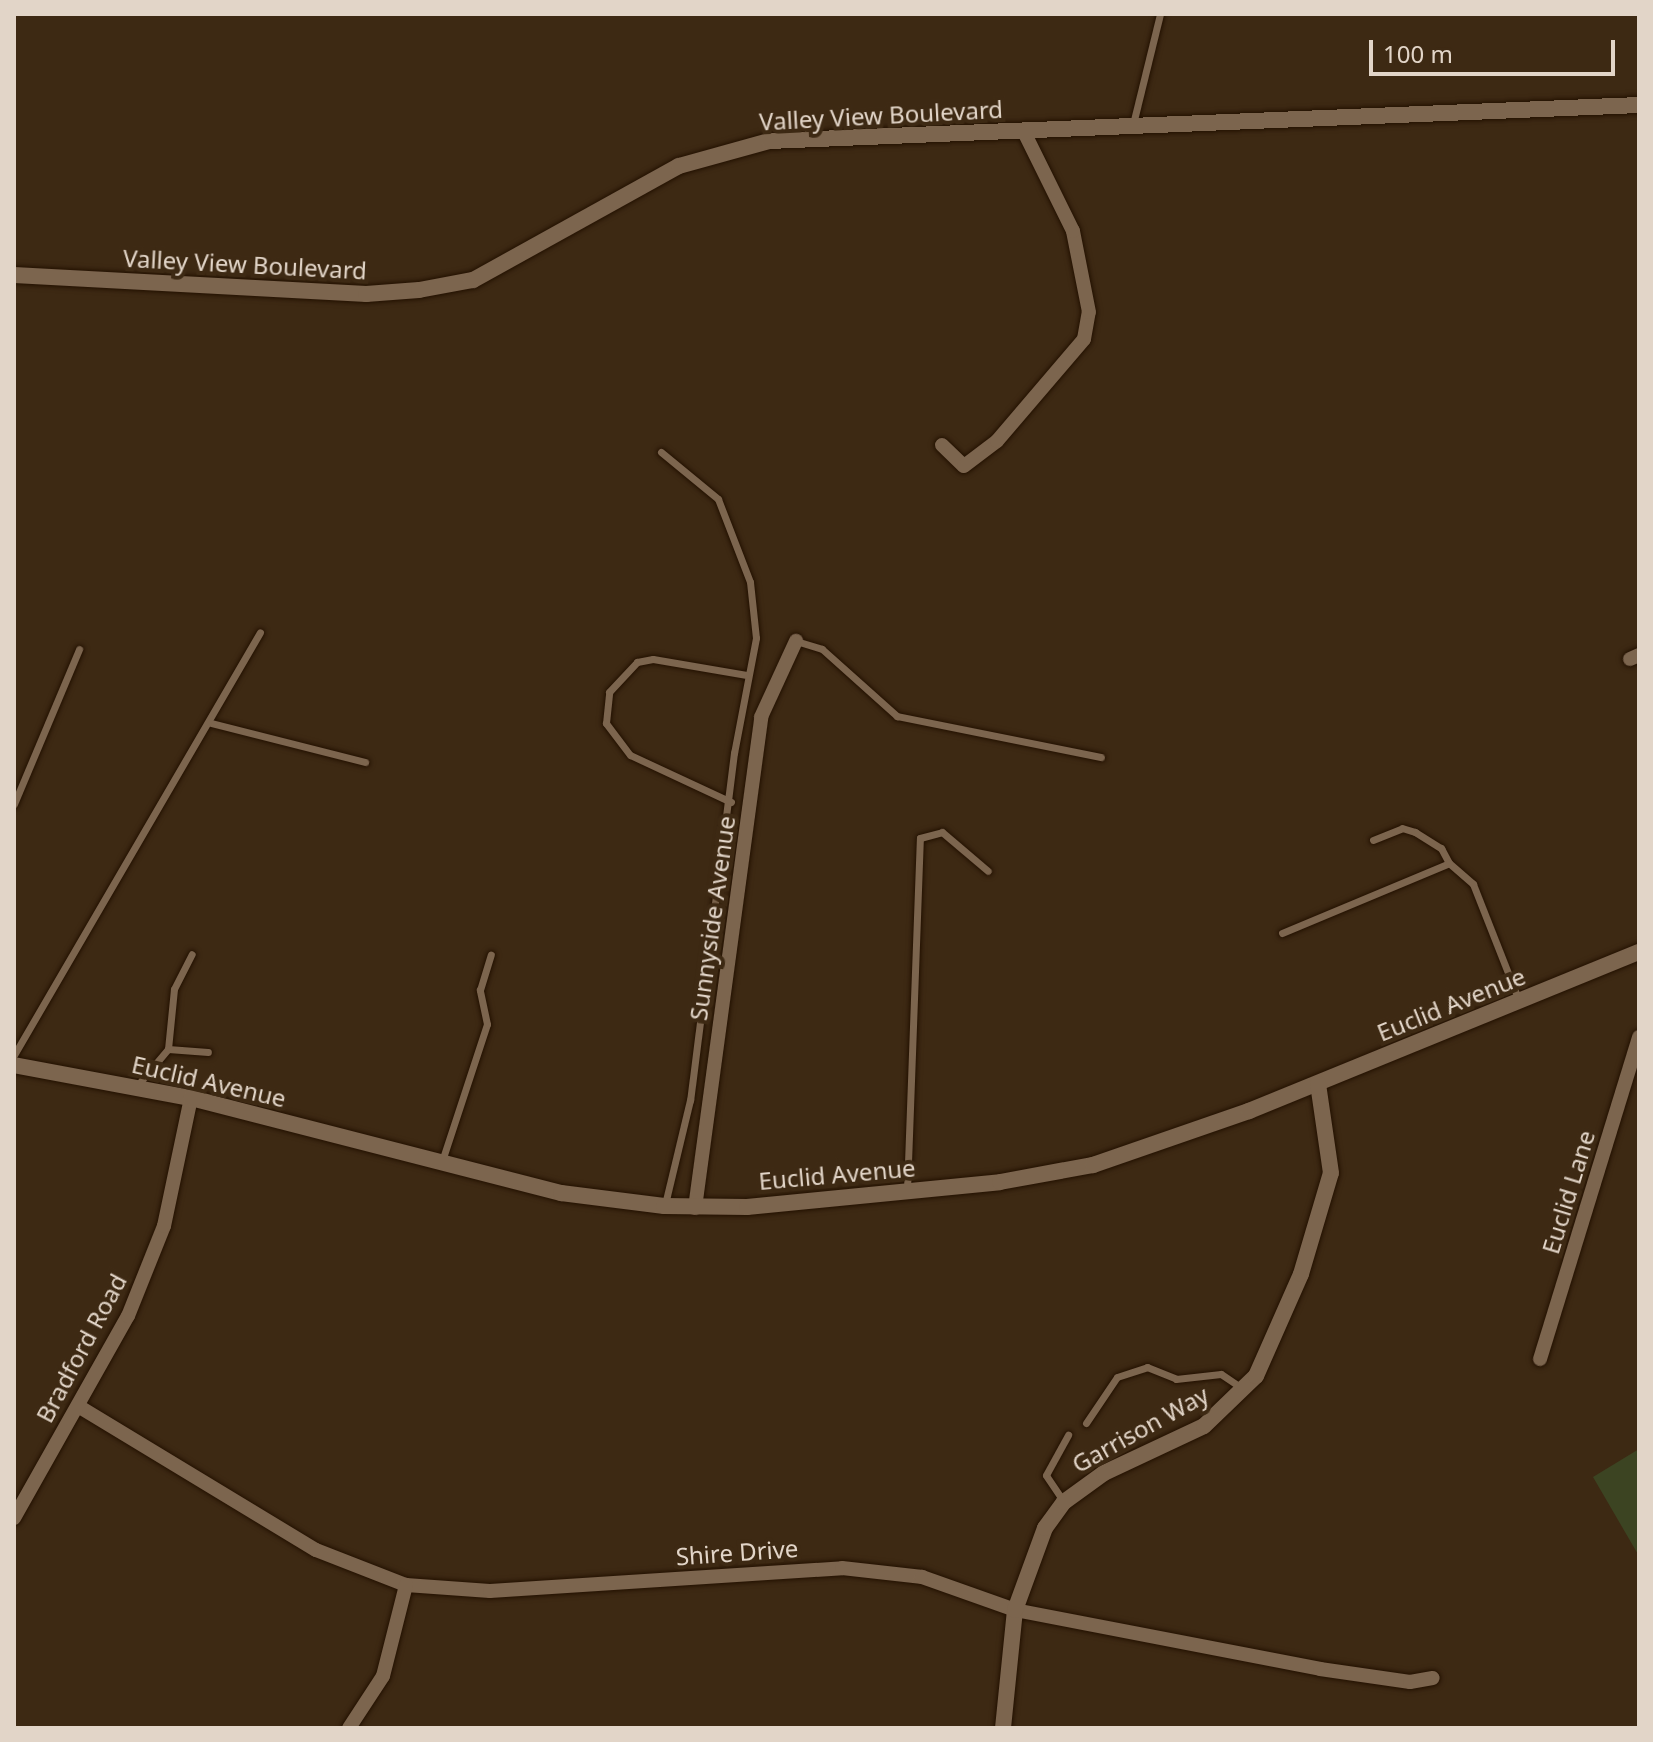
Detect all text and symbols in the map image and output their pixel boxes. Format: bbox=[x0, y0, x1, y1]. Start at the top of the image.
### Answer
scale bar bbox=[1373, 24, 1619, 74]
text: 100 m bbox=[1383, 37, 1453, 70]
street label: Valley View Boulevard bbox=[758, 94, 1004, 136]
street label: Valley View Boulevard bbox=[122, 243, 368, 285]
street label: Sunnyside Avenue bbox=[683, 814, 741, 1022]
street label: Euclid Avenue bbox=[1373, 961, 1529, 1047]
street label: Euclid Avenue bbox=[129, 1049, 289, 1113]
street label: Euclid Lane bbox=[1536, 1127, 1600, 1257]
street label: Euclid Avenue bbox=[757, 1153, 917, 1195]
street label: Bradford Road bbox=[30, 1269, 132, 1427]
street label: Garrison Way bbox=[1067, 1380, 1213, 1478]
street label: Shire Drive bbox=[675, 1533, 799, 1571]

